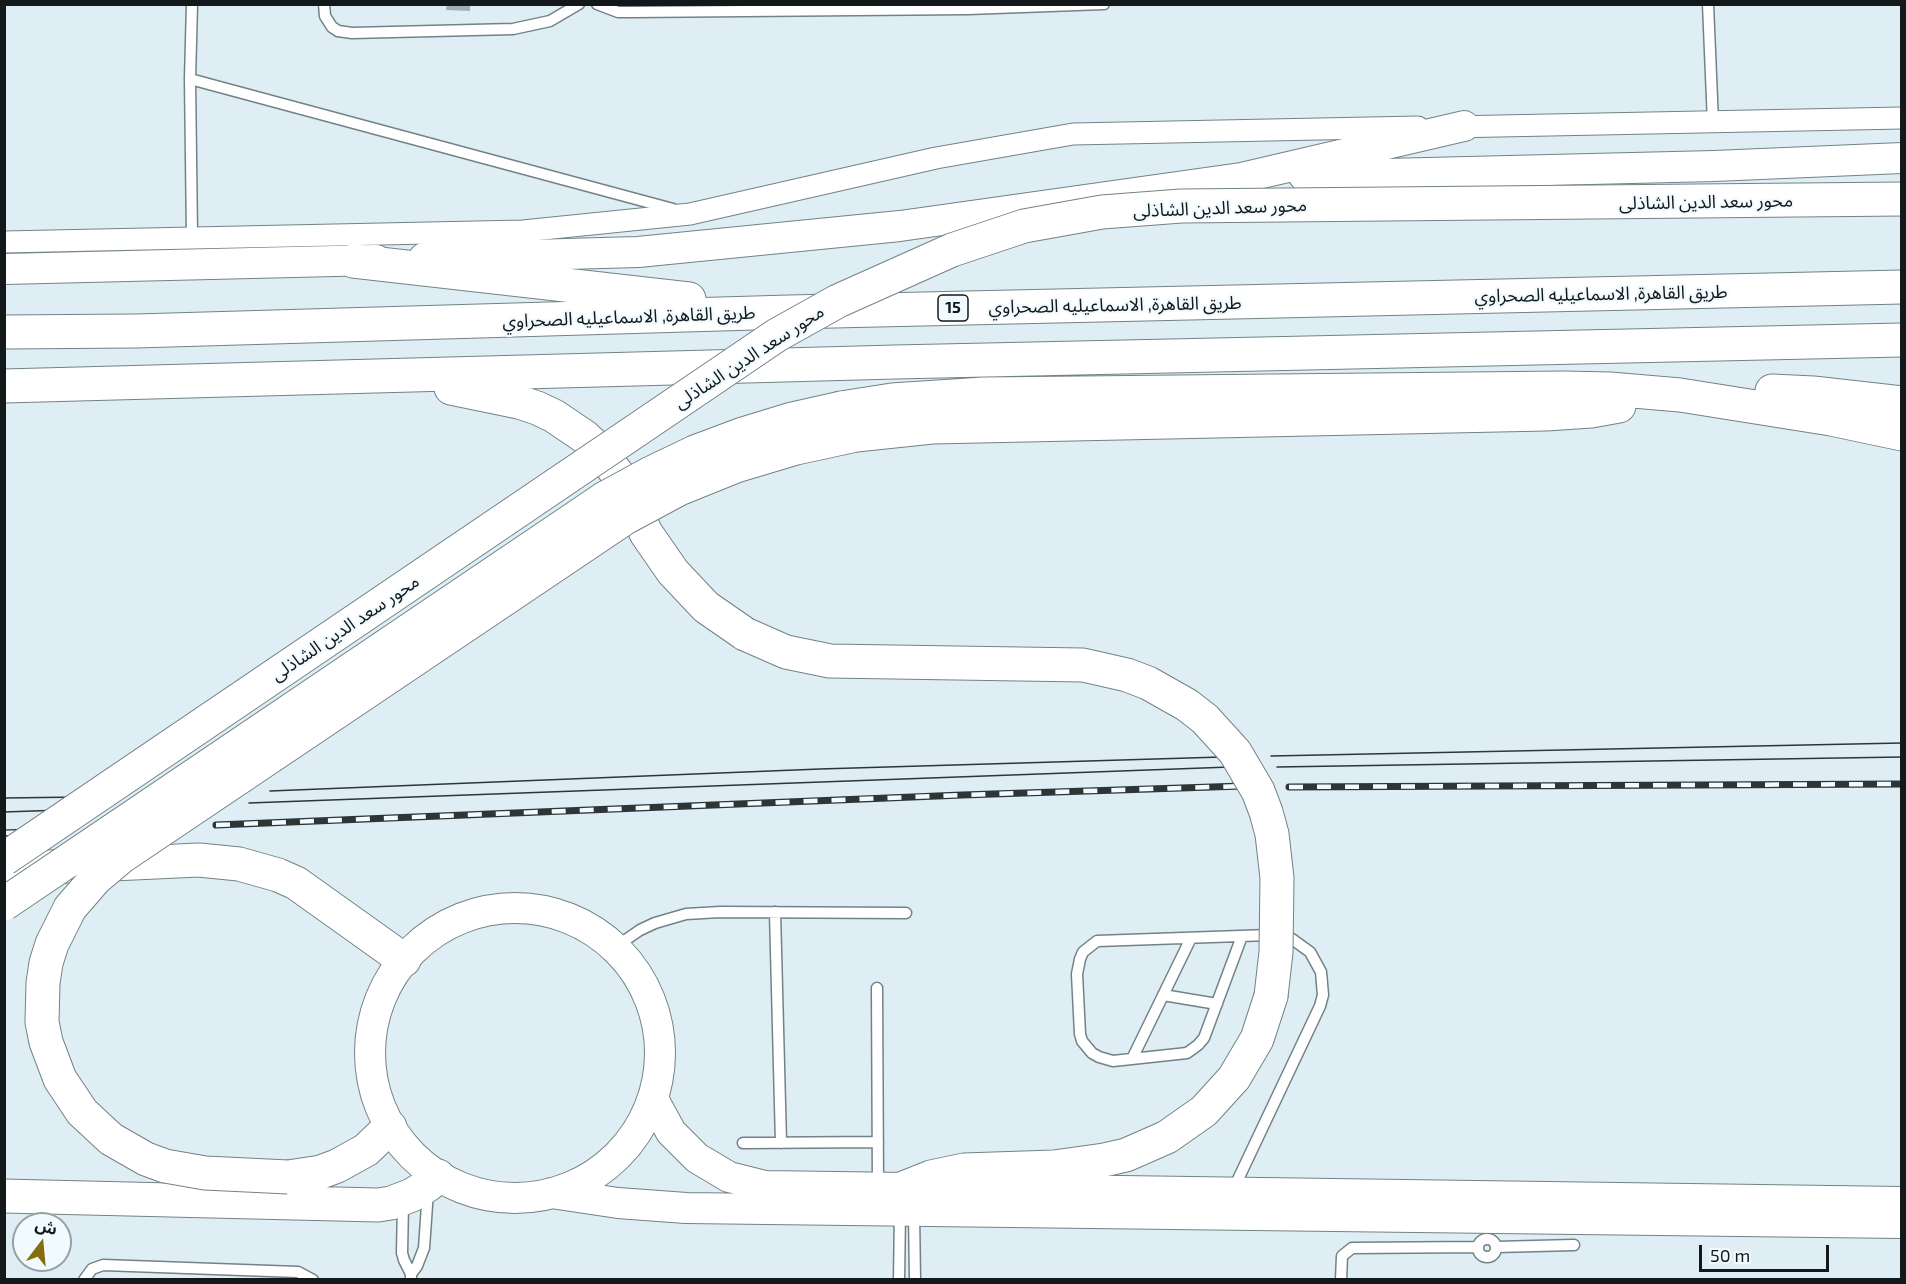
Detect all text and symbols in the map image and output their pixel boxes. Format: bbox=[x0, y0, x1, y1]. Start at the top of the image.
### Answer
street label: محور سعد الدين الشاذلى bbox=[1619, 190, 1793, 214]
street label: محور سعد الدين الشاذلى bbox=[1133, 194, 1307, 222]
street label: طريق القاهرة, الاسماعيليه الصحراوي bbox=[1474, 281, 1728, 307]
street label: طريق القاهرة, الاسماعيليه الصحراوي bbox=[988, 292, 1242, 318]
road number: 15 bbox=[938, 295, 968, 321]
street label: محور سعد الدين الشاذلى bbox=[670, 301, 828, 413]
street label: طريق القاهرة, الاسماعيليه الصحراوي bbox=[502, 302, 756, 332]
street label: محور سعد الدين الشاذلى bbox=[267, 570, 423, 686]
north arrow bbox=[12, 1212, 72, 1272]
text: ش bbox=[33, 1214, 60, 1238]
scale bar bbox=[1702, 1233, 1832, 1271]
text: 50 m bbox=[1710, 1244, 1750, 1266]

